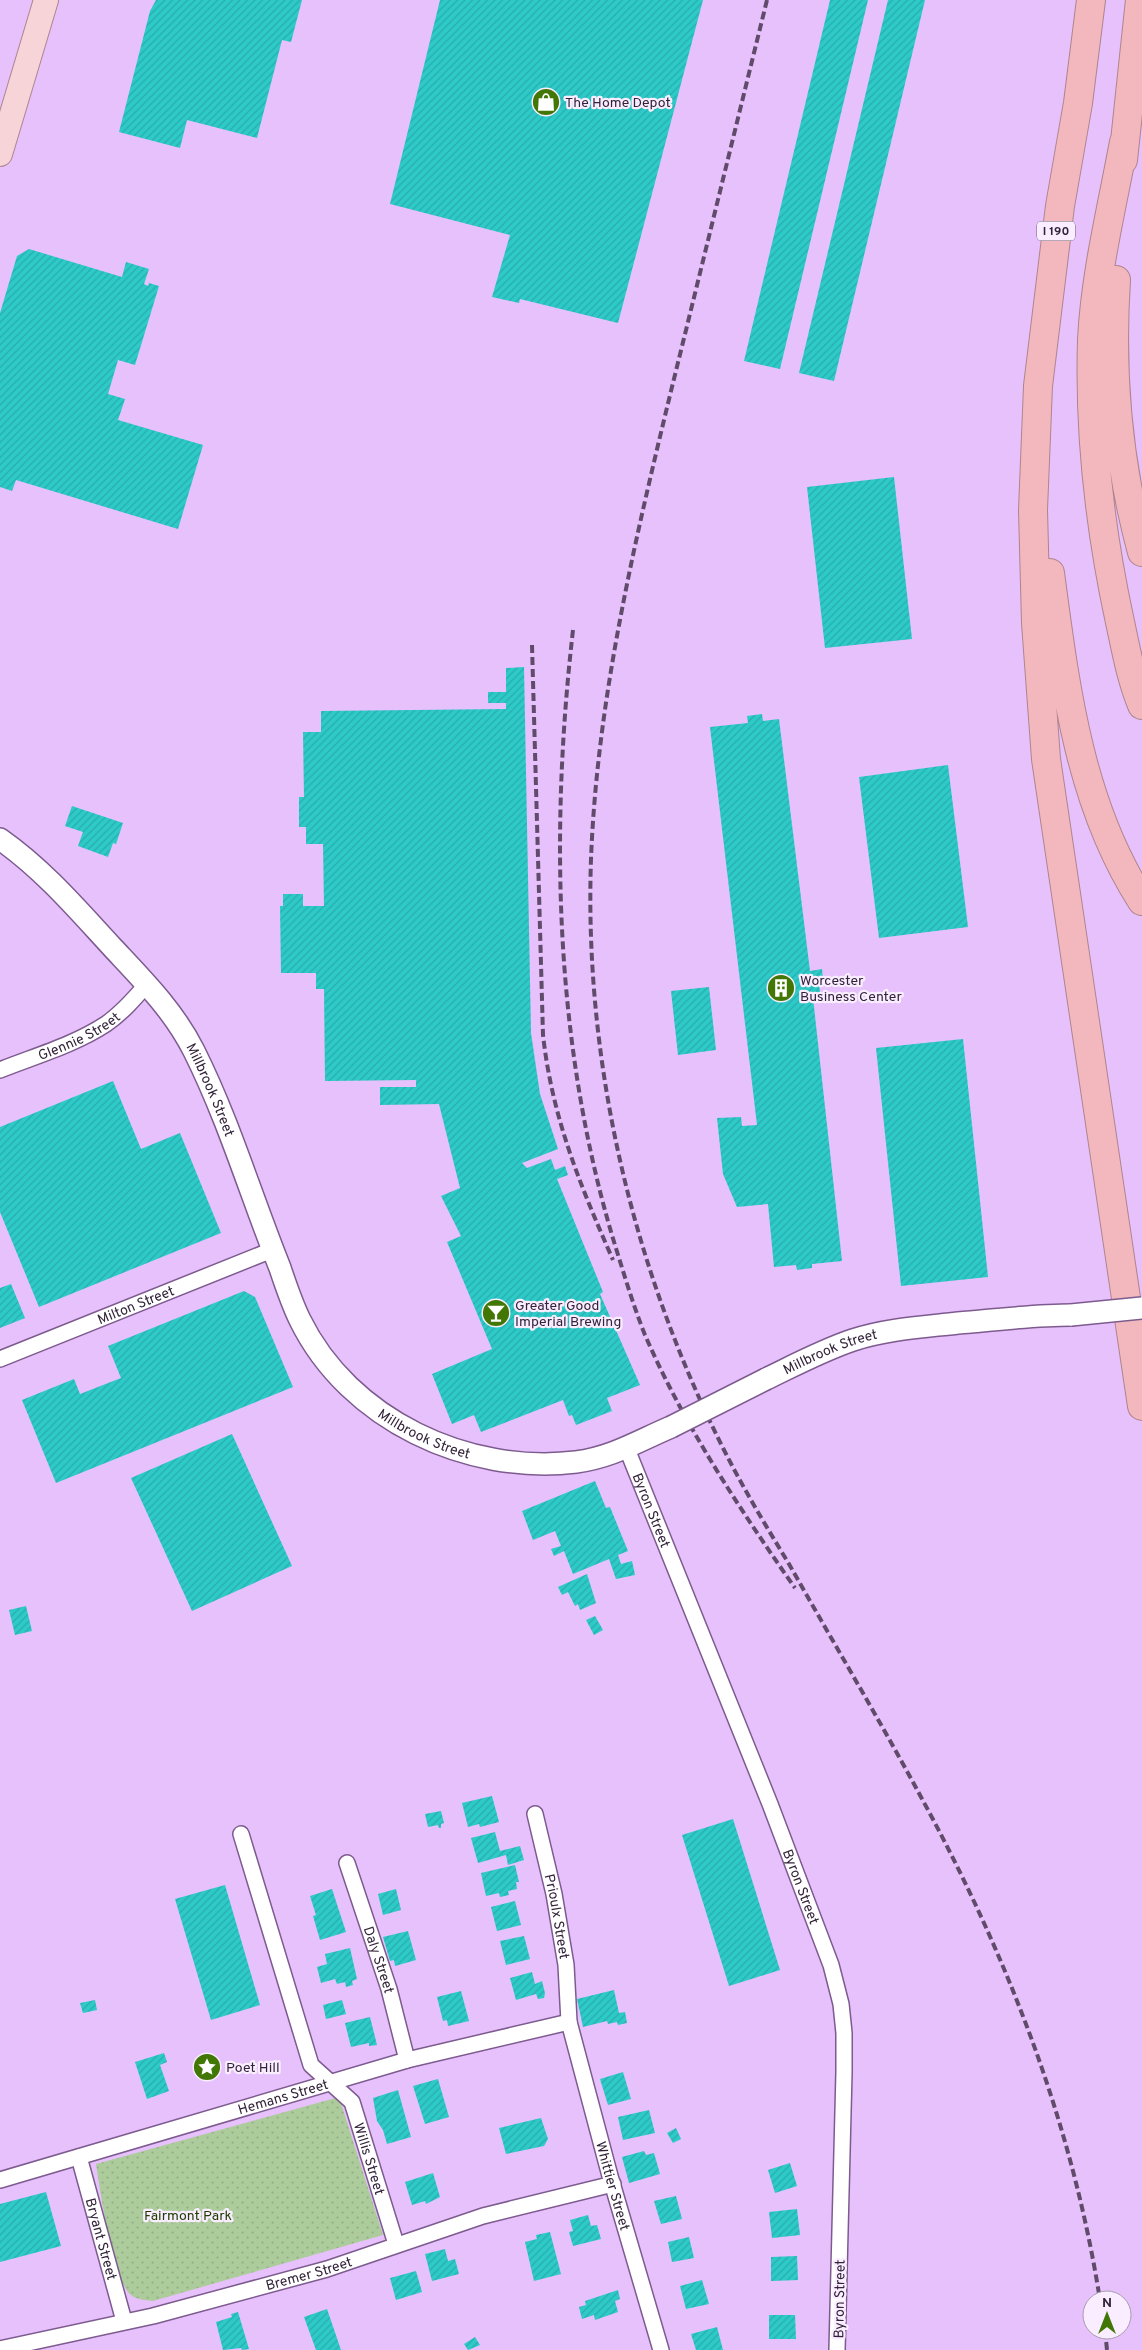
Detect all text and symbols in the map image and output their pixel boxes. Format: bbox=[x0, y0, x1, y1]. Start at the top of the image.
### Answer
shop icon: The Home Depot bbox=[531, 87, 561, 117]
place label: The Home Depot bbox=[565, 95, 671, 112]
road number: I 190 bbox=[1037, 222, 1075, 240]
building icon: Worcester Business Center bbox=[766, 973, 796, 1003]
place label: Worcester Business Center bbox=[800, 973, 902, 1006]
street label: Glennie Street bbox=[36, 1009, 124, 1065]
street label: Millbrook Street bbox=[181, 1041, 237, 1139]
street label: Milton Street bbox=[95, 1283, 177, 1329]
bar icon: Greater Good Imperial Brewing bbox=[481, 1298, 511, 1328]
place label: Greater Good Imperial Brewing bbox=[515, 1298, 621, 1331]
street label: Millbrook Street bbox=[781, 1327, 879, 1379]
street label: Millbrook Street bbox=[374, 1406, 472, 1464]
street label: Byron Street bbox=[628, 1471, 673, 1551]
street label: Byron Street bbox=[778, 1847, 822, 1927]
street label: Prioulx Street bbox=[540, 1873, 572, 1961]
street label: Daly Street bbox=[359, 1925, 397, 1995]
place icon: Poet Hill bbox=[192, 2052, 222, 2082]
place label: Poet Hill bbox=[226, 2060, 280, 2077]
street label: Hemans Street bbox=[236, 2077, 331, 2119]
street label: Willis Street bbox=[349, 2121, 387, 2197]
street label: Whittier Street bbox=[591, 2140, 633, 2233]
street label: Bryant Street bbox=[81, 2196, 119, 2282]
park label: Fairmont Park bbox=[144, 2208, 232, 2225]
street label: Bremer Street bbox=[264, 2254, 355, 2295]
street label: Byron Street bbox=[831, 2259, 850, 2339]
north arrow bbox=[1082, 2290, 1132, 2340]
text: N bbox=[1102, 2295, 1112, 2312]

